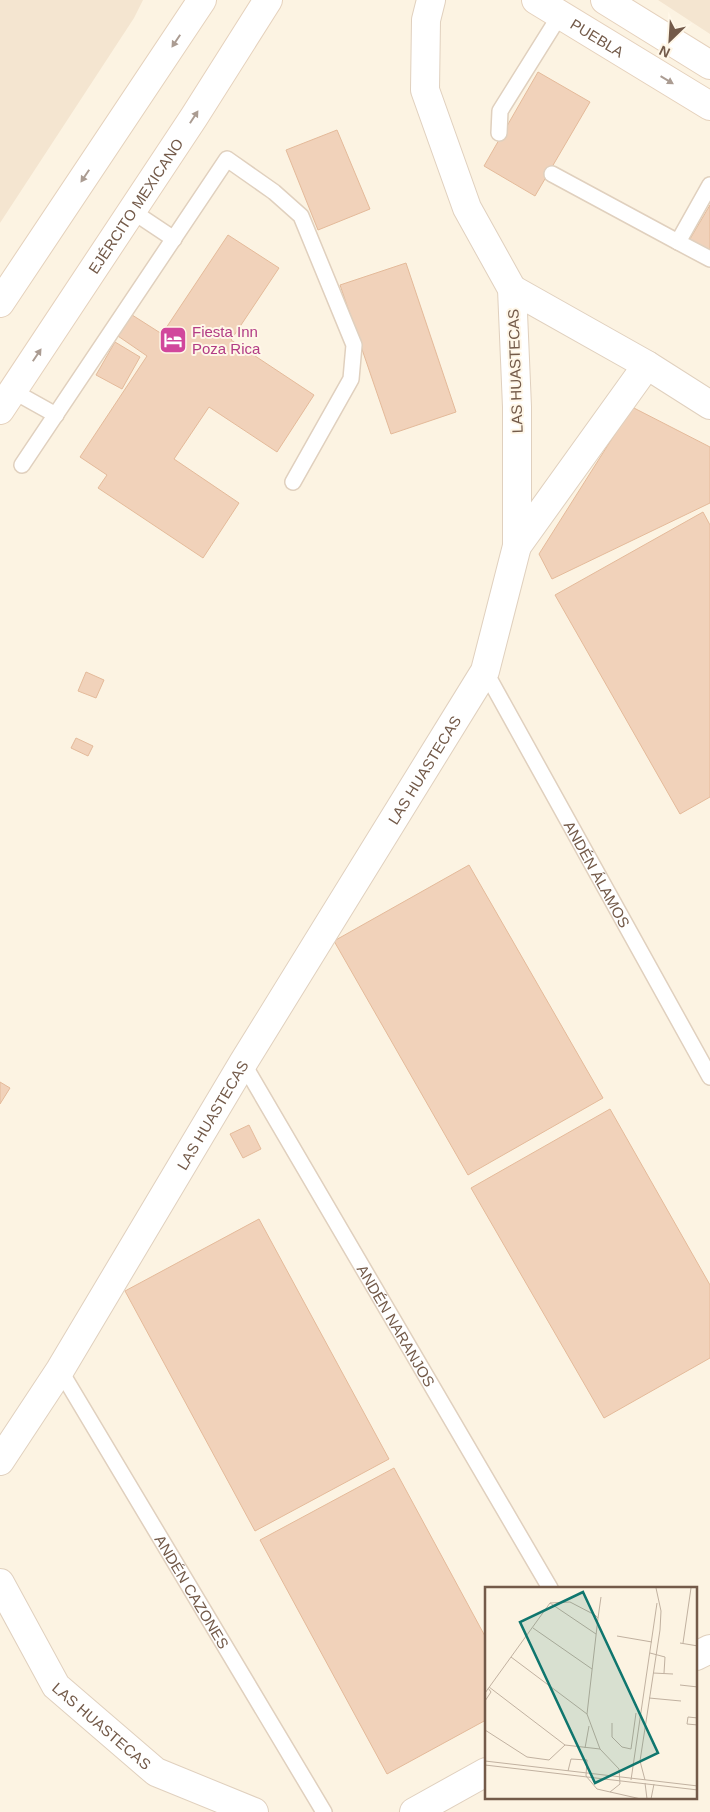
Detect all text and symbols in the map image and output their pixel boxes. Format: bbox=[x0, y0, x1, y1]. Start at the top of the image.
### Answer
street label: PUEBLA bbox=[568, 15, 627, 60]
north arrow bbox=[645, 15, 695, 65]
one-way arrow bbox=[171, 34, 181, 48]
text: N bbox=[657, 42, 672, 61]
one-way arrow bbox=[661, 76, 674, 85]
one-way arrow bbox=[189, 110, 199, 124]
street label: EJÉRCITO MEXICANO bbox=[84, 135, 186, 276]
one-way arrow bbox=[80, 169, 90, 183]
street label: LAS HUASTECAS bbox=[504, 309, 526, 433]
place label: Fiesta Inn Poza Rica bbox=[192, 323, 261, 357]
hotel icon: Fiesta Inn Poza Rica bbox=[158, 325, 188, 355]
one-way arrow bbox=[32, 348, 41, 361]
street label: LAS HUASTECAS bbox=[384, 712, 464, 827]
street label: ANDÉN ÁLAMOS bbox=[561, 818, 634, 930]
street label: LAS HUASTECAS bbox=[173, 1057, 251, 1173]
street label: ANDÉN NARANJOS bbox=[354, 1261, 439, 1389]
street label: ANDÉN CAZONES bbox=[152, 1532, 233, 1651]
inset map bbox=[485, 1587, 698, 1800]
street label: LAS HUASTECAS bbox=[49, 1679, 155, 1773]

